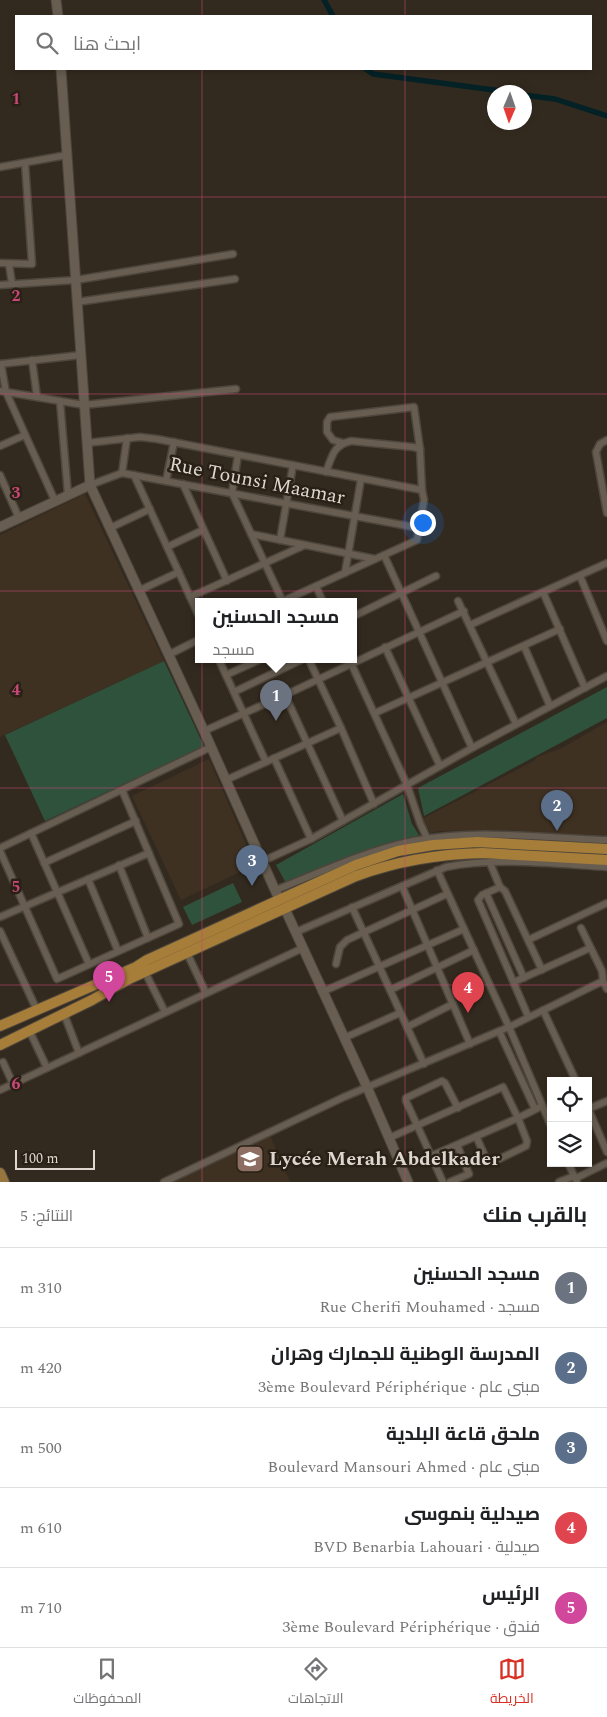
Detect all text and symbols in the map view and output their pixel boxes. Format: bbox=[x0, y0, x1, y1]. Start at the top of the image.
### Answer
search box bbox=[15, 15, 592, 70]
icon: search bbox=[33, 29, 61, 57]
text: ابحث هنا bbox=[73, 30, 141, 59]
north arrow bbox=[487, 85, 532, 130]
text: 1 bbox=[12, 87, 20, 111]
text: 2 bbox=[12, 284, 21, 308]
street label: Rue Tounsi Maamar bbox=[166, 449, 348, 513]
text: 3 bbox=[12, 481, 21, 505]
your location bbox=[410, 510, 436, 536]
popup bbox=[195, 598, 357, 663]
text: مسجد الحسنين bbox=[213, 603, 339, 632]
text: مسجد bbox=[213, 638, 255, 662]
text: 4 bbox=[12, 678, 21, 702]
pin: 1 bbox=[260, 680, 292, 721]
pin: 2 bbox=[541, 790, 573, 831]
pin: 3 bbox=[236, 845, 268, 886]
text: 5 bbox=[12, 875, 20, 899]
pin: 5 bbox=[93, 961, 125, 1002]
pin: 4 bbox=[452, 972, 484, 1013]
text: 6 bbox=[12, 1072, 21, 1096]
map controls bbox=[547, 1077, 592, 1167]
button: locate bbox=[547, 1077, 592, 1122]
button: layers bbox=[547, 1122, 592, 1167]
school or university icon: Lycée Merah Abdelkader bbox=[235, 1144, 265, 1174]
place label: Lycée Merah Abdelkader bbox=[269, 1144, 500, 1174]
scale bar bbox=[15, 1147, 95, 1170]
text: 100 m bbox=[22, 1148, 59, 1169]
text: بالقرب منك bbox=[483, 1200, 587, 1232]
text: النتائج: 5 bbox=[20, 1204, 73, 1228]
text: مسجد الحسنين bbox=[413, 1260, 540, 1289]
text: 310 m bbox=[20, 1276, 62, 1300]
text: 1 bbox=[567, 1276, 576, 1300]
text: مسجد · Rue Cherifi Mouhamed bbox=[319, 1295, 540, 1319]
text: المدرسة الوطنية للجمارك وهران bbox=[271, 1340, 540, 1369]
text: 420 m bbox=[20, 1356, 62, 1380]
text: 2 bbox=[567, 1356, 576, 1380]
text: مبنى عام · 3ème Boulevard Périphérique bbox=[258, 1375, 540, 1399]
text: ملحق قاعة البلدية bbox=[386, 1420, 540, 1449]
text: 500 m bbox=[20, 1436, 62, 1460]
text: 3 bbox=[567, 1436, 576, 1460]
text: مبنى عام · Boulevard Mansouri Ahmed bbox=[268, 1455, 540, 1479]
text: صيدلية بنموسى bbox=[404, 1500, 540, 1529]
text: 610 m bbox=[20, 1516, 62, 1540]
text: 4 bbox=[567, 1516, 576, 1540]
text: صيدلية · BVD Benarbia Lahouari bbox=[313, 1535, 540, 1559]
text: الرئيس bbox=[482, 1580, 540, 1609]
text: 710 m bbox=[20, 1596, 62, 1620]
text: 5 bbox=[567, 1596, 576, 1620]
text: فندق · 3ème Boulevard Périphérique bbox=[282, 1615, 540, 1639]
tab: المحفوظات bbox=[73, 1655, 141, 1711]
tab: الاتجاهات bbox=[288, 1655, 343, 1711]
tab: الخريطة bbox=[490, 1655, 534, 1711]

